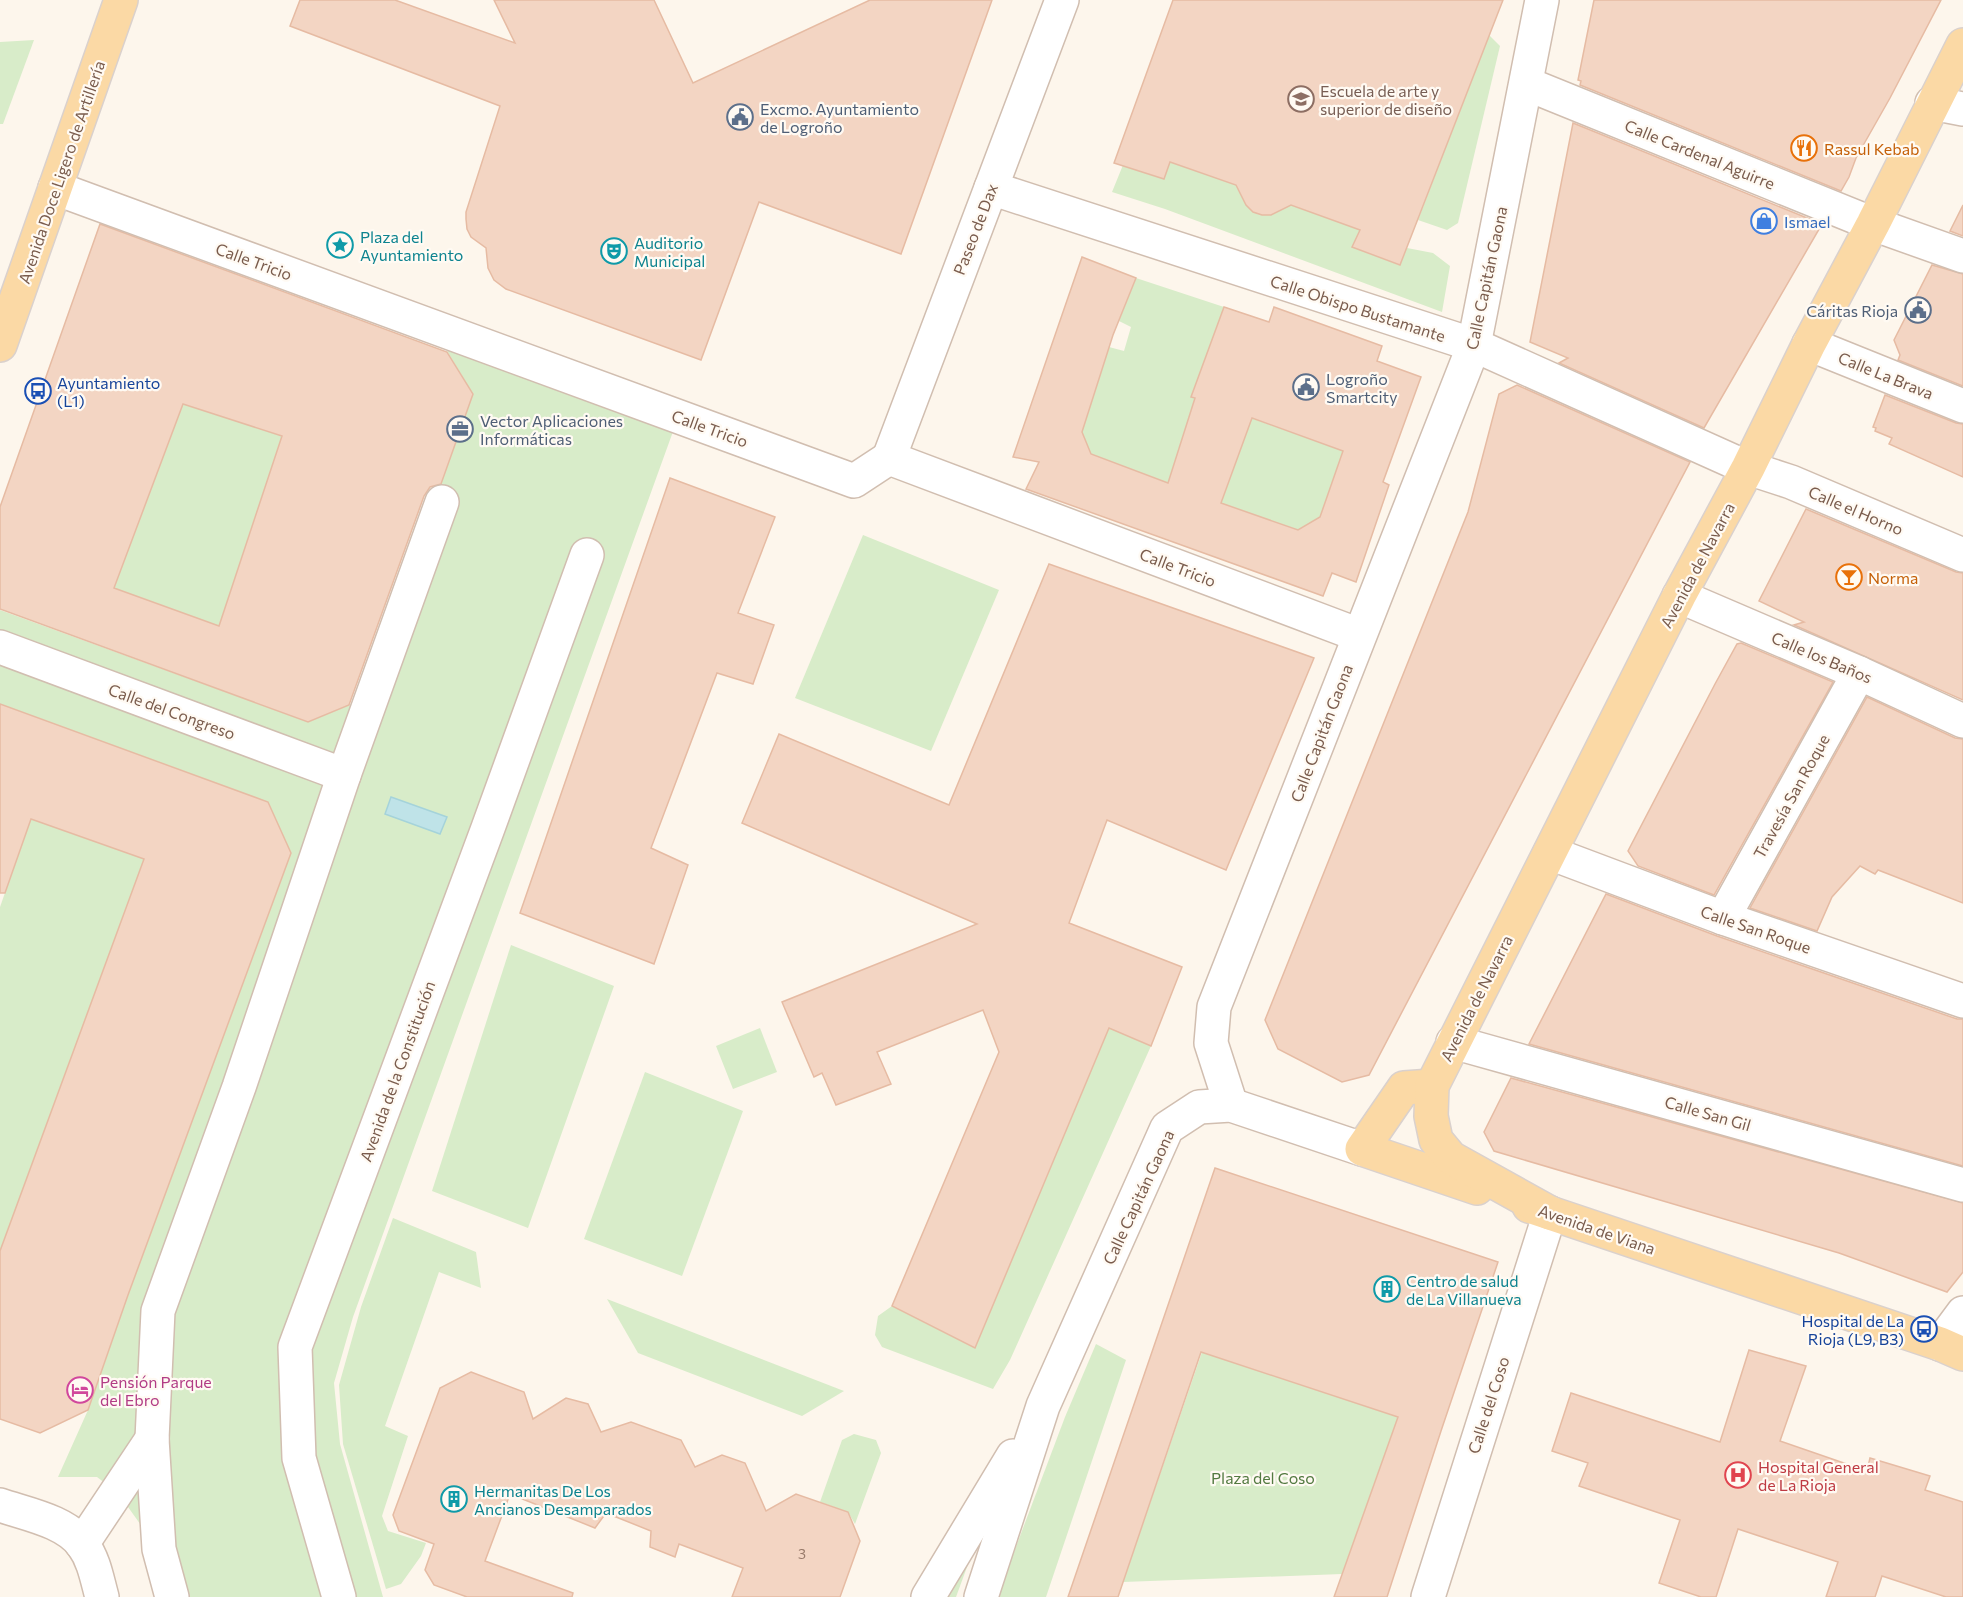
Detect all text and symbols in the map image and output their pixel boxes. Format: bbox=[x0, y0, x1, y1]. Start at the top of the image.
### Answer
street label: Avenida Doce Ligero de Artillería bbox=[14, 58, 108, 286]
place label: Escuela de arte y superior de diseño bbox=[1320, 81, 1452, 118]
school or university icon: Escuela de arte y superior de diseño bbox=[1286, 84, 1316, 114]
place label: Excmo. Ayuntamiento de Logroño bbox=[760, 99, 919, 136]
public building icon: Excmo. Ayuntamiento de Logroño bbox=[725, 102, 755, 132]
street label: Calle Cardenal Aguirre bbox=[1622, 115, 1778, 193]
restaurant icon: Rassul Kebab bbox=[1789, 133, 1819, 163]
place label: Rassul Kebab bbox=[1824, 139, 1920, 158]
street label: Paseo de Dax bbox=[949, 180, 1001, 277]
street label: Calle Capitán Gaona bbox=[1462, 205, 1510, 351]
shop icon: Ismael bbox=[1749, 206, 1779, 236]
place label: Ismael bbox=[1784, 212, 1831, 231]
place label: Plaza del Ayuntamiento bbox=[360, 227, 463, 264]
place icon: Plaza del Ayuntamiento bbox=[325, 230, 355, 260]
place label: Auditorio Municipal bbox=[634, 233, 705, 270]
theatre icon: Auditorio Municipal bbox=[599, 236, 629, 266]
street label: Calle Tricio bbox=[213, 238, 295, 284]
street label: Calle Obispo Bustamante bbox=[1268, 271, 1448, 345]
public building icon: Cáritas Rioja bbox=[1903, 295, 1933, 325]
place label: Cáritas Rioja bbox=[1806, 301, 1898, 320]
street label: Calle La Brava bbox=[1836, 347, 1936, 403]
place label: Logroño Smartcity bbox=[1326, 369, 1397, 406]
public building icon: Logroño Smartcity bbox=[1291, 372, 1321, 402]
place label: Ayuntamiento (L1) bbox=[57, 373, 160, 410]
bus stop icon: Ayuntamiento (L1) bbox=[23, 376, 53, 406]
street label: Calle Tricio bbox=[669, 405, 751, 451]
place label: Vector Aplicaciones Informáticas bbox=[480, 411, 623, 448]
office icon: Vector Aplicaciones Informáticas bbox=[445, 414, 475, 444]
street label: Calle el Horno bbox=[1806, 481, 1906, 539]
street label: Avenida de Navarra bbox=[1656, 499, 1738, 631]
street label: Calle Tricio bbox=[1137, 544, 1219, 590]
bar icon: Norma bbox=[1834, 562, 1864, 592]
place label: Norma bbox=[1868, 568, 1918, 587]
street label: Calle los Baños bbox=[1769, 627, 1875, 687]
street label: Calle Capitán Gaona bbox=[1286, 661, 1356, 805]
street label: Calle del Congreso bbox=[106, 679, 238, 743]
street label: Travesía San Roque bbox=[1749, 731, 1833, 861]
street label: Calle San Roque bbox=[1698, 901, 1814, 957]
street label: Avenida de Navarra bbox=[1436, 932, 1516, 1064]
street label: Avenida de la Constitución bbox=[355, 978, 439, 1164]
street label: Calle San Gil bbox=[1663, 1092, 1753, 1134]
street label: Calle Capitán Gaona bbox=[1099, 1127, 1177, 1267]
street label: Avenida de Viana bbox=[1536, 1200, 1658, 1258]
place label: Centro de salud de La Villanueva bbox=[1406, 1271, 1522, 1308]
building icon: Centro de salud de La Villanueva bbox=[1372, 1274, 1402, 1304]
place label: Hospital de La Rioja (L9, B3) bbox=[1801, 1311, 1904, 1348]
bus stop icon: Hospital de La Rioja (L9, B3) bbox=[1909, 1314, 1939, 1344]
street label: Calle del Coso bbox=[1463, 1354, 1513, 1456]
place label: Pensión Parque del Ebro bbox=[100, 1372, 212, 1409]
hotel icon: Pensión Parque del Ebro bbox=[65, 1375, 95, 1405]
place label: Hospital General de La Rioja bbox=[1758, 1457, 1879, 1494]
hospital icon: Hospital General de La Rioja bbox=[1723, 1460, 1753, 1490]
park label: Plaza del Coso bbox=[1211, 1468, 1315, 1487]
place label: Hermanitas De Los Ancianos Desamparados bbox=[474, 1481, 652, 1518]
building icon: Hermanitas De Los Ancianos Desamparados bbox=[439, 1484, 469, 1514]
house number: 3 bbox=[798, 1545, 806, 1562]

